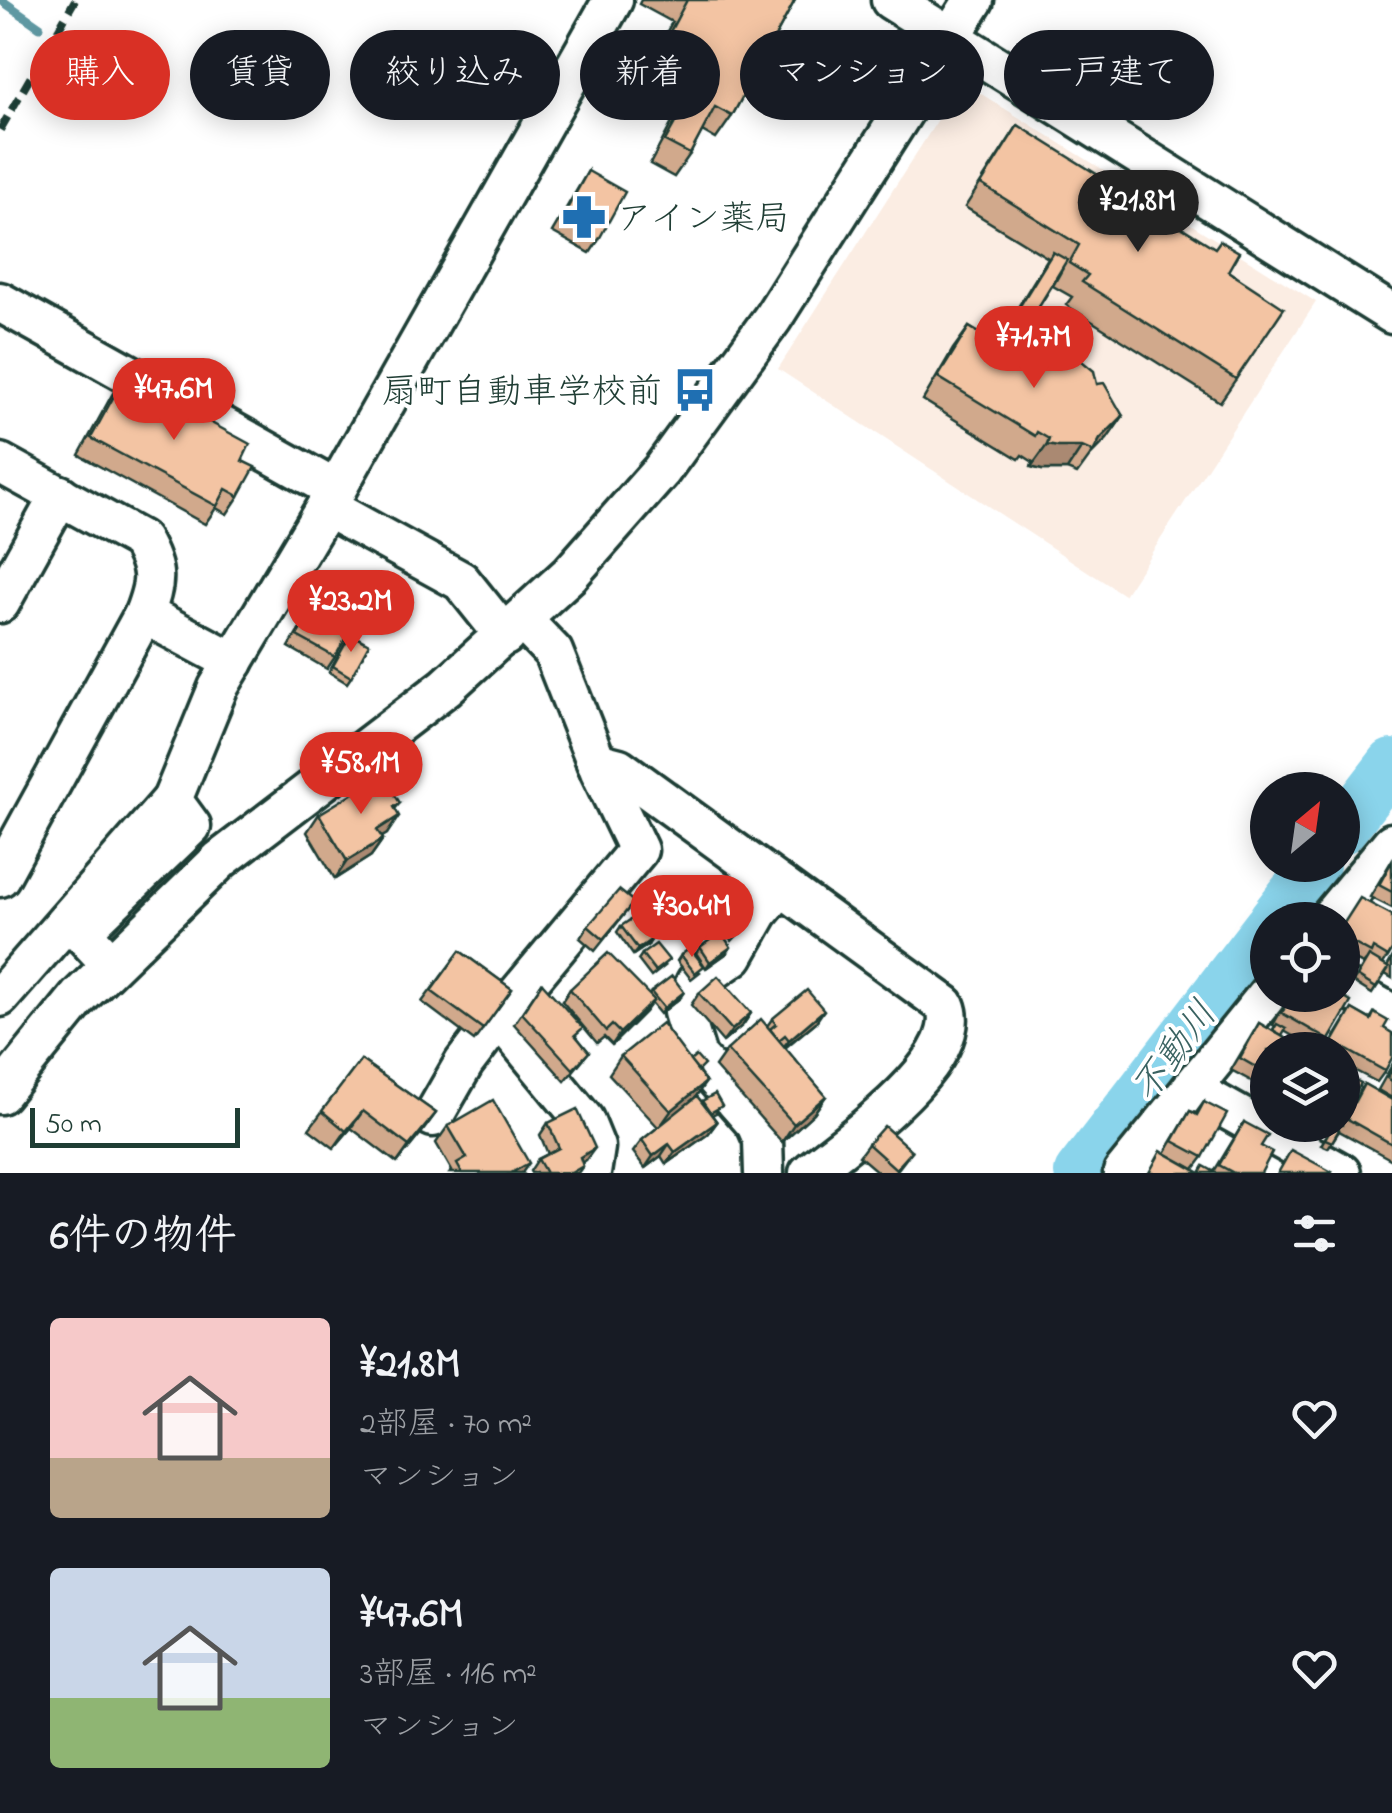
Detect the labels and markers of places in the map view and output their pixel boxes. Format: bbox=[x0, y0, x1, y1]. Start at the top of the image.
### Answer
pin: ¥21.8M bbox=[1057, 170, 1219, 255]
pharmacy icon: アイン薬局 bbox=[560, 193, 608, 241]
place label: アイン薬局 bbox=[617, 195, 790, 246]
pin: ¥71.7M bbox=[953, 306, 1115, 391]
pin: ¥47.6M bbox=[93, 358, 255, 443]
bus stop icon: 扇町自動車学校前 bbox=[671, 366, 719, 414]
place label: 扇町自動車学校前 bbox=[382, 368, 662, 419]
pin: ¥23.2M bbox=[270, 570, 432, 655]
pin: ¥58.1M bbox=[280, 732, 442, 817]
pin: ¥30.4M bbox=[611, 875, 773, 960]

